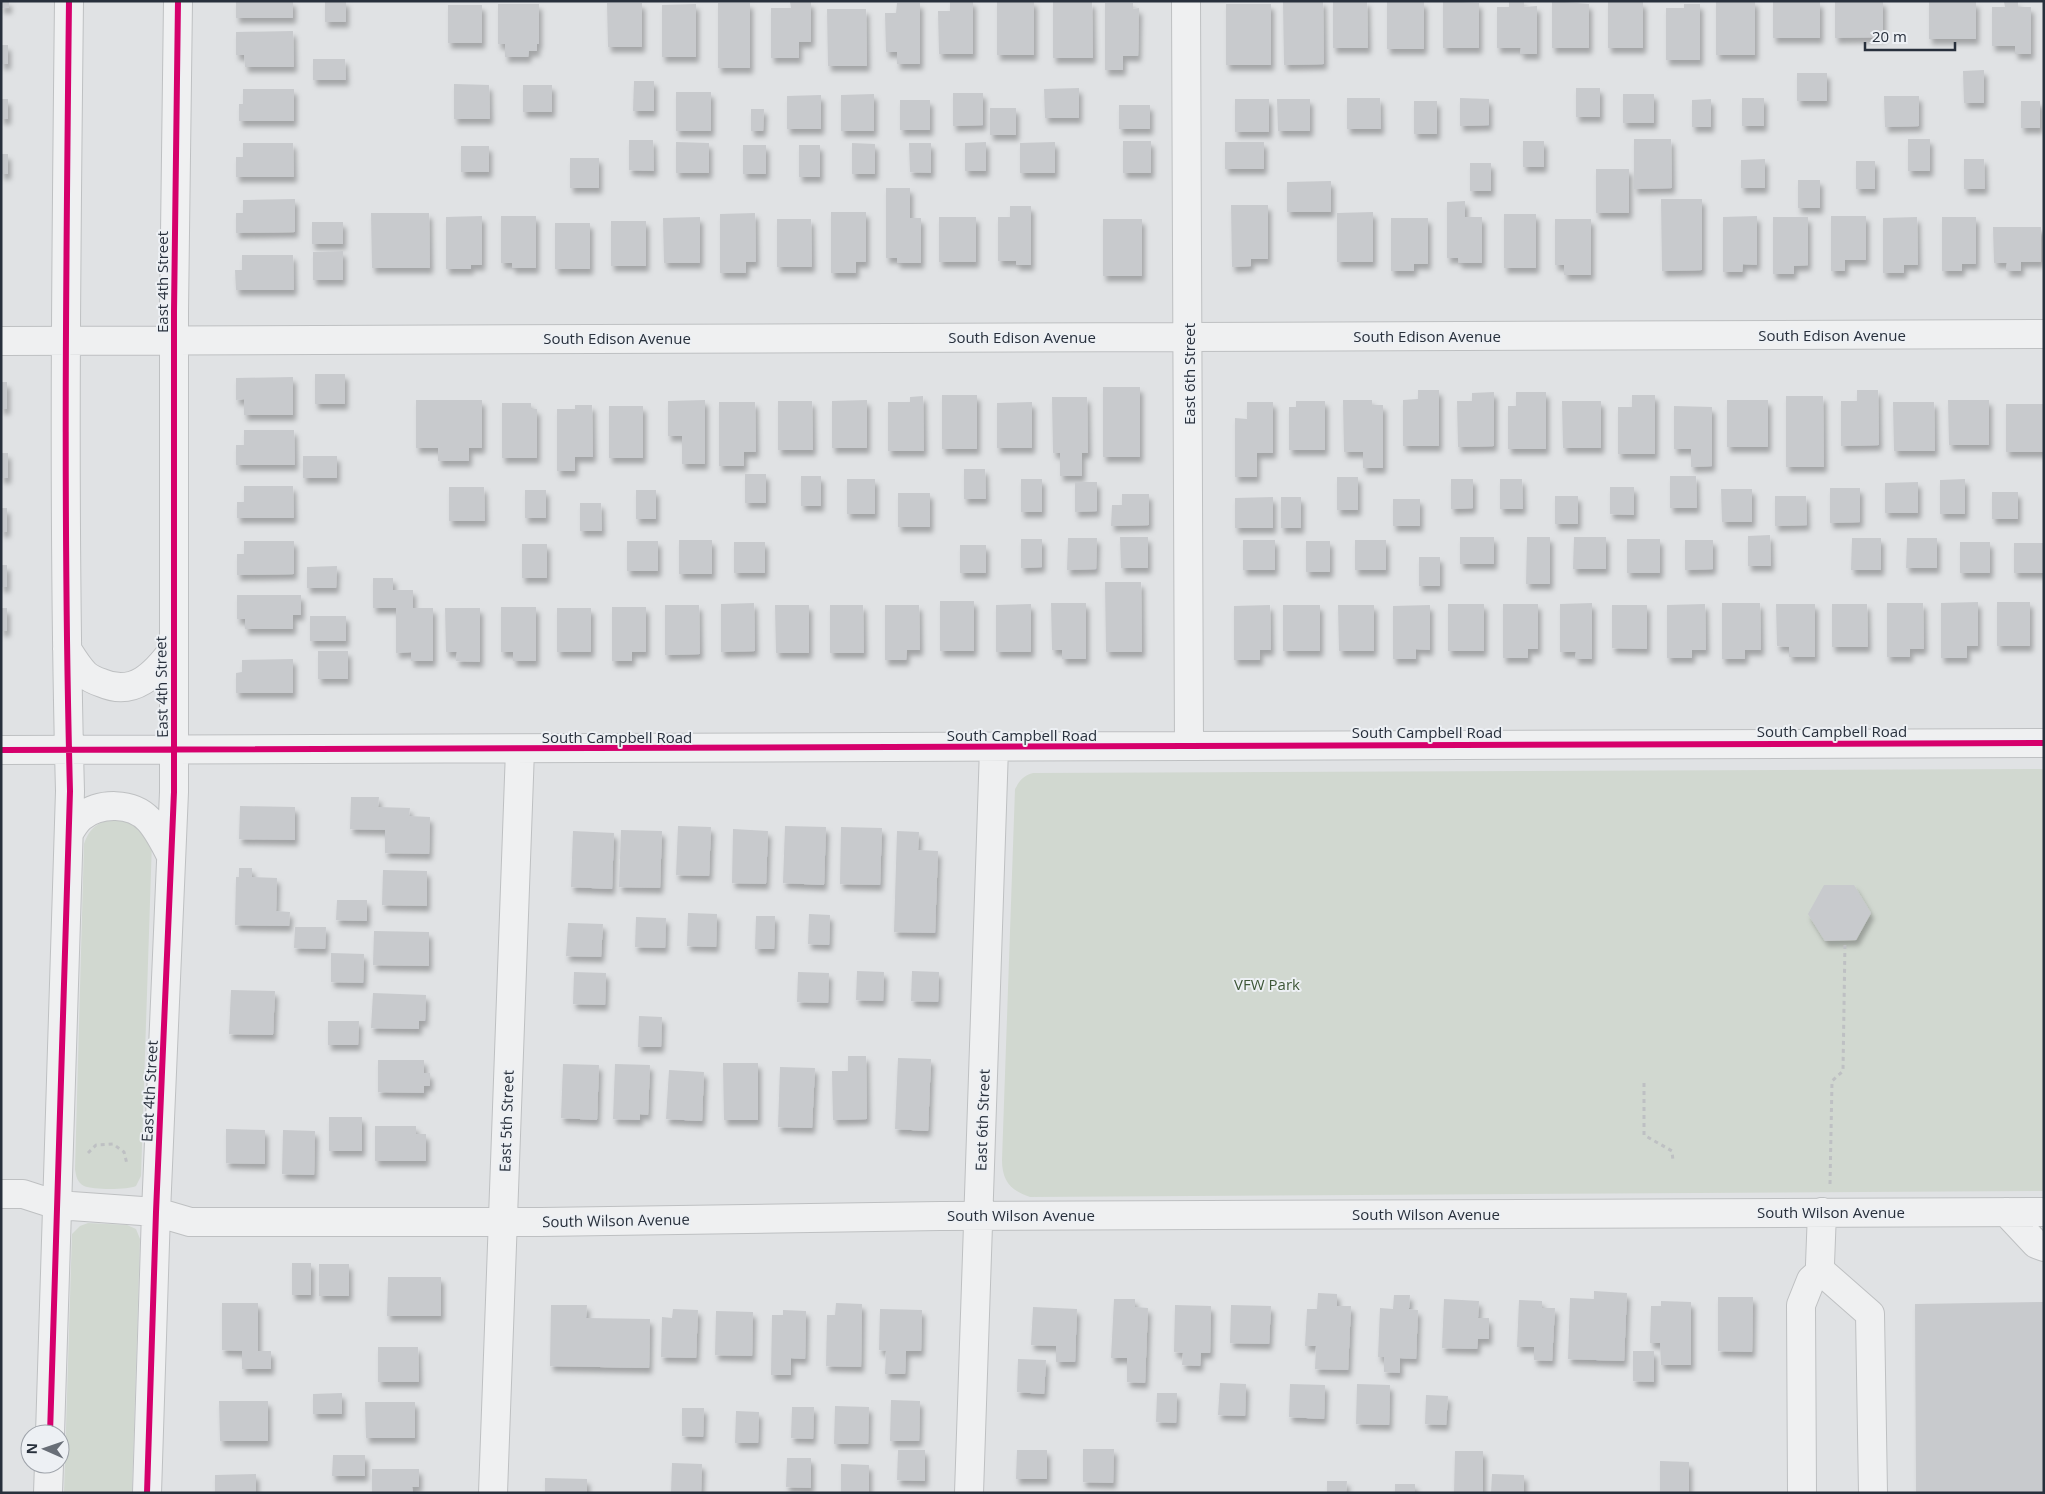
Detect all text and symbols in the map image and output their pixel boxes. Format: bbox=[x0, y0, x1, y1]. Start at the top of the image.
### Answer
scale bar bbox=[1865, 20, 1955, 52]
text: 20 m bbox=[1872, 26, 1907, 46]
street label: East 4th Street bbox=[152, 231, 172, 333]
street label: East 6th Street bbox=[1179, 323, 1199, 425]
street label: South Edison Avenue bbox=[1758, 325, 1906, 345]
street label: South Edison Avenue bbox=[1353, 326, 1501, 346]
street label: South Edison Avenue bbox=[948, 327, 1096, 347]
street label: South Edison Avenue bbox=[543, 328, 691, 348]
street label: East 4th Street bbox=[150, 636, 172, 738]
street label: South Campbell Road bbox=[1757, 721, 1907, 741]
street label: South Campbell Road bbox=[1352, 722, 1502, 742]
street label: South Campbell Road bbox=[947, 725, 1097, 745]
street label: South Campbell Road bbox=[542, 727, 692, 747]
park label: VFW Park bbox=[1234, 974, 1300, 994]
street label: East 4th Street bbox=[136, 1040, 162, 1142]
street label: East 6th Street bbox=[970, 1069, 994, 1171]
street label: East 5th Street bbox=[494, 1070, 518, 1172]
street label: South Wilson Avenue bbox=[1757, 1202, 1905, 1222]
street label: South Wilson Avenue bbox=[1352, 1204, 1500, 1224]
street label: South Wilson Avenue bbox=[947, 1205, 1095, 1225]
street label: South Wilson Avenue bbox=[542, 1209, 690, 1231]
north arrow bbox=[20, 1424, 70, 1474]
text: N bbox=[22, 1443, 41, 1455]

